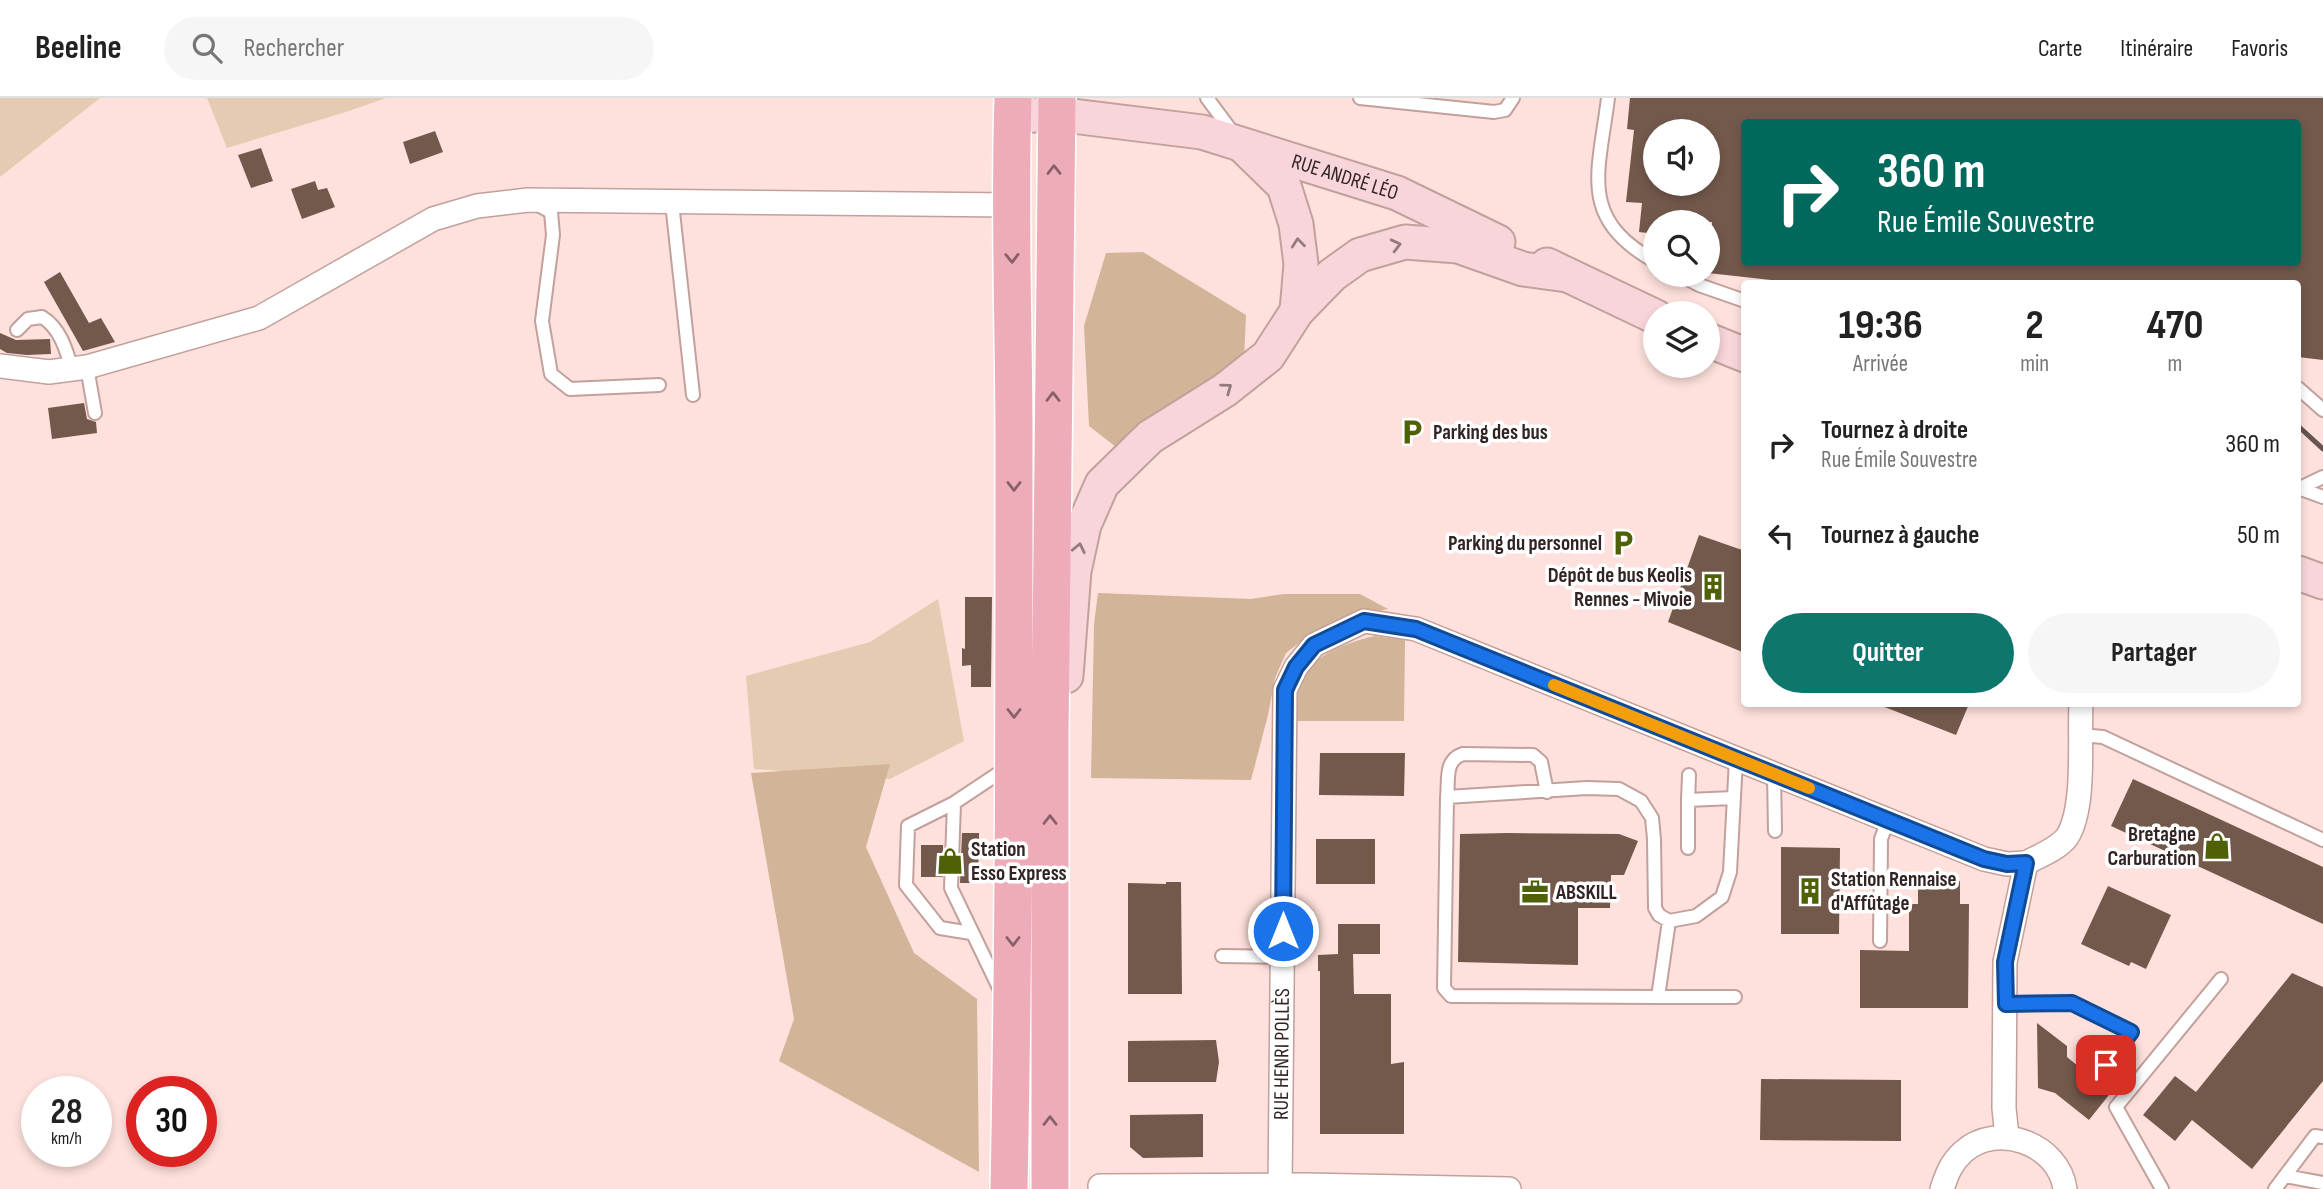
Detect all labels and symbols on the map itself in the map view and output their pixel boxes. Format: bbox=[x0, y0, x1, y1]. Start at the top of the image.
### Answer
street label: RUE ANDRÉ LÉO bbox=[1289, 148, 1401, 205]
one-way arrow bbox=[1046, 164, 1062, 174]
one-way arrow bbox=[1291, 237, 1306, 249]
one-way arrow bbox=[1390, 239, 1402, 253]
one-way arrow bbox=[1004, 253, 1020, 264]
one-way arrow bbox=[1219, 383, 1232, 396]
one-way arrow bbox=[1045, 391, 1061, 402]
parking icon: Parking des bus bbox=[1397, 417, 1427, 447]
place label: Parking des bus bbox=[1433, 420, 1548, 445]
one-way arrow bbox=[1006, 481, 1022, 491]
parking icon: Parking du personnel bbox=[1608, 528, 1638, 558]
place label: Parking du personnel bbox=[1448, 531, 1602, 556]
one-way arrow bbox=[1070, 542, 1085, 554]
place label: Dépôt de bus Keolis Rennes - Mivoie bbox=[1548, 563, 1692, 612]
building icon: Dépôt de bus Keolis Rennes - Mivoie bbox=[1698, 572, 1728, 602]
one-way arrow bbox=[1006, 708, 1022, 719]
one-way arrow bbox=[1042, 814, 1058, 825]
place label: Bretagne Carburation bbox=[2108, 822, 2196, 871]
shop icon: Bretagne Carburation bbox=[2202, 831, 2232, 861]
place label: Station Esso Express bbox=[971, 837, 1067, 886]
shop icon: Station Esso Express bbox=[935, 846, 965, 876]
place label: Station Rennaise d'Affûtage bbox=[1831, 867, 1957, 916]
building icon: Station Rennaise d'Affûtage bbox=[1795, 876, 1825, 906]
office icon: ABSKILL bbox=[1520, 877, 1550, 907]
place label: ABSKILL bbox=[1555, 880, 1617, 905]
position arrow bbox=[1246, 894, 1320, 968]
one-way arrow bbox=[1005, 936, 1021, 946]
street label: RUE HENRI POLLÈS bbox=[1268, 988, 1295, 1120]
pin bbox=[2076, 1035, 2136, 1095]
speed limit sign: 30 bbox=[126, 1076, 217, 1167]
one-way arrow bbox=[1042, 1115, 1058, 1126]

